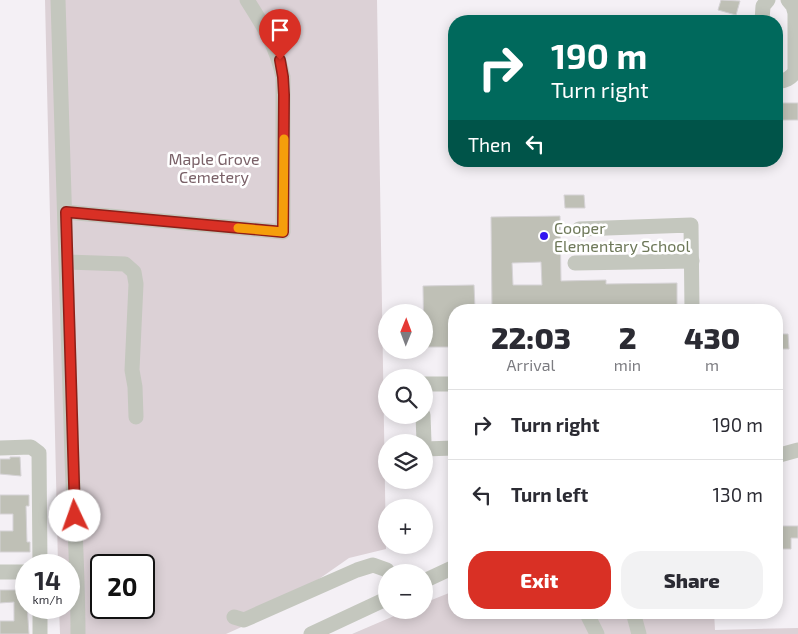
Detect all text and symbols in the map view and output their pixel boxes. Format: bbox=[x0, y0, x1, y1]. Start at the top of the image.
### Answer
pin bbox=[259, 9, 301, 60]
icon: arrive bbox=[266, 16, 294, 44]
text: 190 m bbox=[551, 34, 647, 76]
icon: right bbox=[468, 35, 533, 100]
text: Turn right bbox=[551, 76, 649, 102]
icon: left bbox=[521, 130, 549, 158]
text: Then bbox=[468, 133, 511, 156]
park label: Maple Grove Cemetery bbox=[168, 149, 260, 186]
place label: Cooper Elementary School bbox=[554, 218, 690, 255]
marker: Cooper Elementary School bbox=[538, 230, 550, 242]
north arrow bbox=[378, 304, 432, 359]
map controls bbox=[378, 304, 433, 619]
text: 22:03 bbox=[491, 319, 571, 355]
text: 2 bbox=[619, 319, 636, 355]
text: 430 bbox=[684, 319, 740, 355]
text: Arrival bbox=[507, 355, 555, 374]
text: min bbox=[614, 355, 641, 374]
text: m bbox=[705, 355, 719, 374]
button: search bbox=[378, 369, 433, 424]
icon: right bbox=[468, 411, 496, 439]
text: Turn right bbox=[511, 413, 599, 436]
text: 190 m bbox=[712, 413, 763, 436]
button: layers bbox=[378, 434, 433, 489]
icon: left bbox=[468, 481, 496, 509]
text: Turn left bbox=[511, 483, 588, 506]
text: 130 m bbox=[713, 483, 763, 506]
position arrow bbox=[48, 489, 100, 541]
button: + bbox=[378, 499, 433, 554]
button: Exit bbox=[468, 551, 611, 609]
button: Share bbox=[621, 551, 763, 609]
speed limit sign: 20 bbox=[90, 554, 155, 619]
button: − bbox=[378, 564, 433, 619]
text: 14 bbox=[34, 565, 61, 595]
text: km/h bbox=[33, 592, 62, 606]

